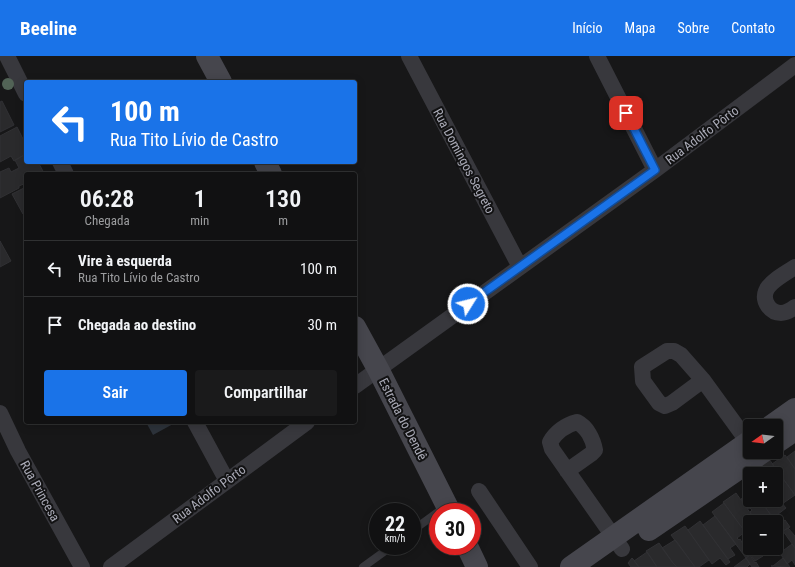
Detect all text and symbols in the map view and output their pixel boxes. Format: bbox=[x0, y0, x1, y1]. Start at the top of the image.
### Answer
text: Beeline bbox=[20, 17, 77, 40]
text: Início bbox=[572, 20, 603, 36]
text: Mapa bbox=[625, 20, 655, 36]
text: Sobre bbox=[677, 20, 709, 36]
text: Contato bbox=[731, 20, 775, 36]
text: 100 m bbox=[110, 95, 180, 128]
icon: left bbox=[44, 96, 96, 148]
pin bbox=[609, 96, 643, 130]
icon: arrive bbox=[615, 102, 637, 124]
street label: Rua Adolfo Pôrto bbox=[662, 103, 742, 167]
street label: Rua Domingos Segreto bbox=[430, 106, 498, 216]
text: Rua Tito Lívio de Castro bbox=[110, 129, 278, 150]
text: 06:28 bbox=[80, 185, 134, 213]
text: 1 bbox=[194, 185, 206, 213]
text: 130 bbox=[265, 185, 301, 213]
text: Chegada bbox=[85, 213, 130, 228]
text: min bbox=[190, 213, 209, 228]
text: m bbox=[278, 213, 288, 228]
text: Vire à esquerda bbox=[78, 252, 172, 270]
icon: left bbox=[44, 258, 66, 280]
text: 100 m bbox=[300, 260, 337, 278]
text: Rua Tito Lívio de Castro bbox=[78, 270, 200, 285]
position arrow bbox=[447, 283, 489, 325]
icon: arrive bbox=[44, 314, 66, 336]
text: Chegada ao destino bbox=[78, 316, 196, 334]
text: 30 m bbox=[307, 316, 337, 334]
button: Sair bbox=[44, 370, 187, 416]
button: Compartilhar bbox=[195, 370, 337, 416]
street label: Estrada do Dendê bbox=[376, 375, 430, 463]
north arrow bbox=[743, 419, 783, 459]
map controls bbox=[743, 419, 783, 555]
street label: Rua Princesa bbox=[17, 458, 63, 524]
street label: Rua Adolfo Pôrto bbox=[169, 462, 249, 526]
button: + bbox=[743, 467, 783, 507]
speed limit sign: 30 bbox=[429, 503, 481, 555]
text: 22 bbox=[385, 512, 405, 536]
button: − bbox=[743, 515, 783, 555]
text: km/h bbox=[385, 533, 405, 544]

